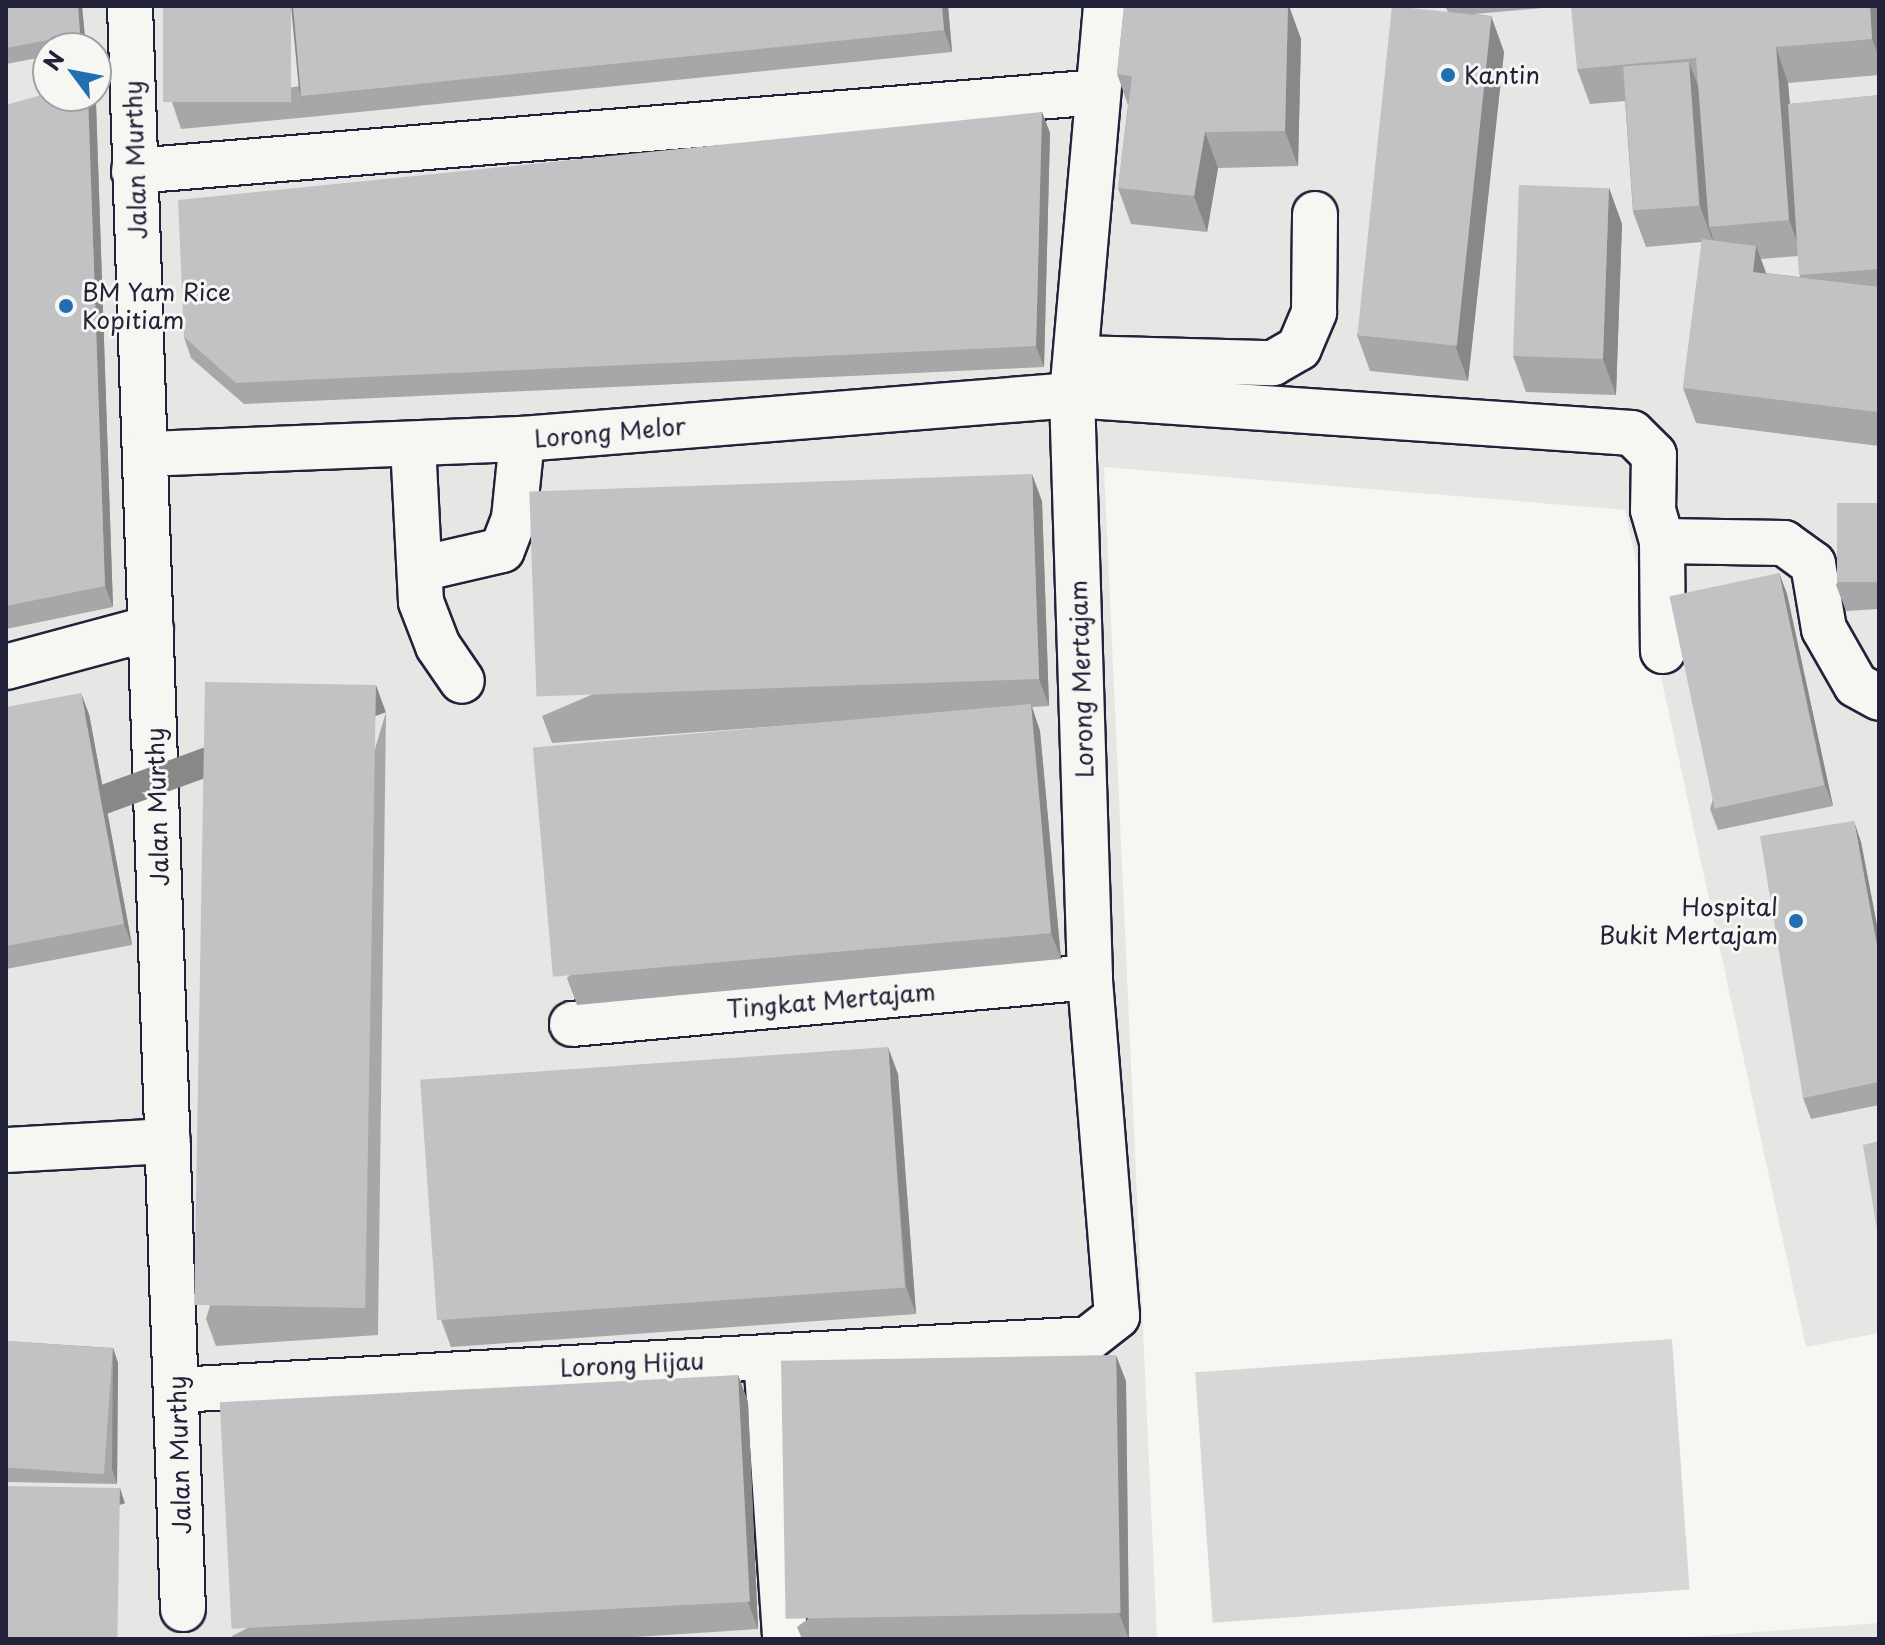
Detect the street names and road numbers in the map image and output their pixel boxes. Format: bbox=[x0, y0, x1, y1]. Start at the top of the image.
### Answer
street label: Jalan Murthy bbox=[118, 80, 152, 240]
street label: Lorong Melor bbox=[533, 411, 687, 453]
street label: Lorong Mertajam bbox=[1063, 579, 1099, 779]
street label: Jalan Murthy bbox=[140, 727, 174, 887]
street label: Tingkat Mertajam bbox=[724, 976, 938, 1024]
street label: Lorong Hijau bbox=[559, 1346, 705, 1382]
street label: Jalan Murthy bbox=[162, 1375, 196, 1535]

